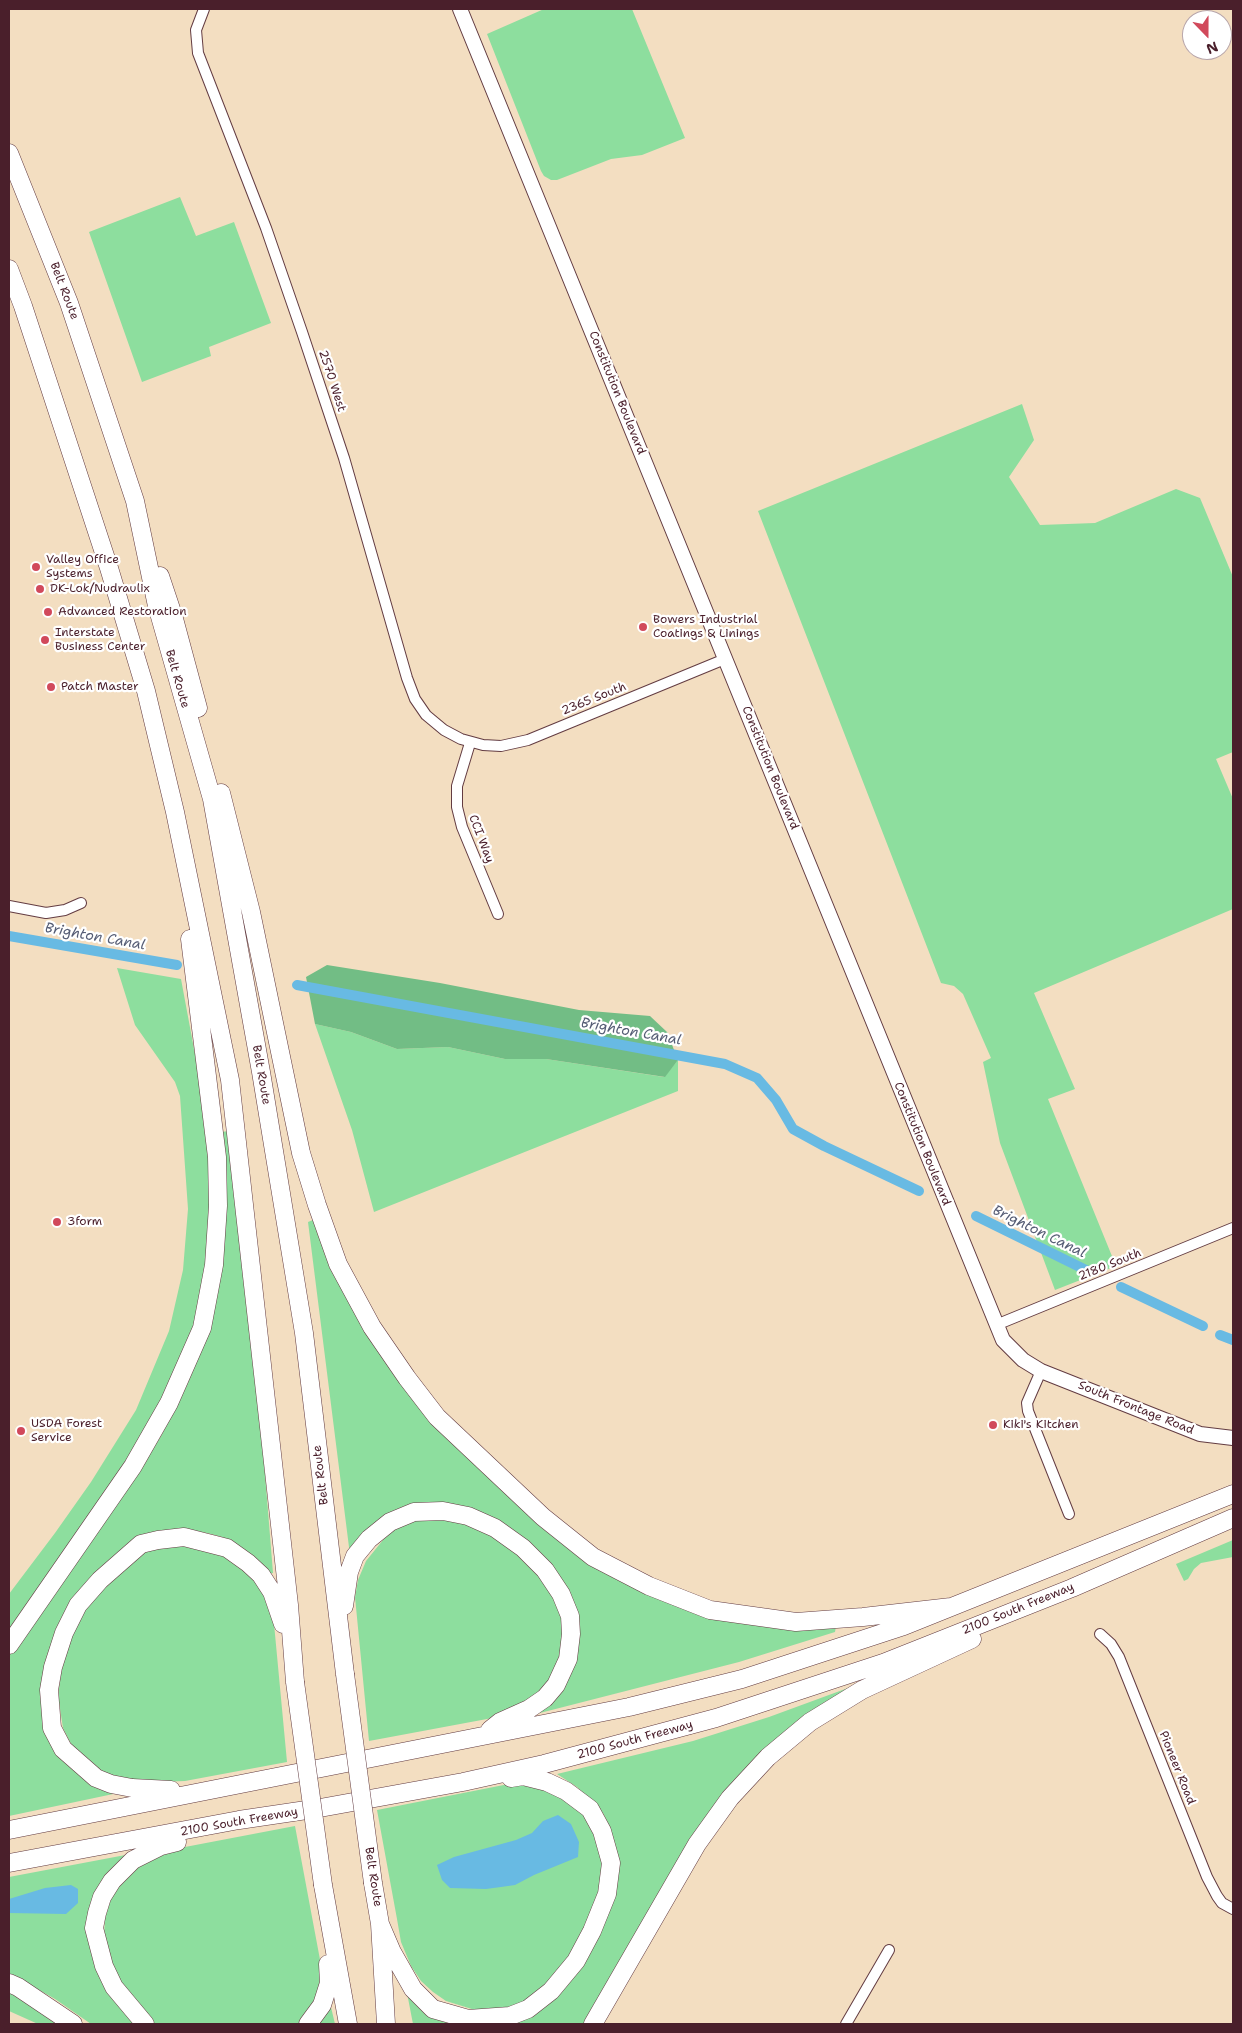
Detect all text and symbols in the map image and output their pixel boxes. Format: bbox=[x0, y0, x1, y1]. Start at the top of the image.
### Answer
north arrow bbox=[1182, 10, 1232, 60]
text: N bbox=[1204, 38, 1221, 58]
street label: Belt Route bbox=[46, 260, 82, 322]
street label: Constitution Boulevard bbox=[586, 329, 648, 457]
street label: 2570 West bbox=[315, 348, 349, 414]
place label: Valley Office Systems bbox=[46, 553, 119, 581]
marker: Valley Office Systems bbox=[30, 561, 42, 573]
place label: DK-Lok/Nudraulix bbox=[50, 582, 150, 596]
marker: DK-Lok/Nudraulix bbox=[34, 583, 46, 595]
place label: Advanced Restoration bbox=[58, 605, 187, 619]
marker: Advanced Restoration bbox=[42, 606, 54, 618]
place label: Bowers Industrial Coatings & Linings bbox=[653, 613, 759, 641]
marker: Bowers Industrial Coatings & Linings bbox=[637, 621, 649, 633]
place label: Interstate Business Center bbox=[55, 626, 145, 654]
marker: Interstate Business Center bbox=[39, 634, 51, 646]
street label: Belt Route bbox=[162, 648, 192, 710]
place label: Patch Master bbox=[61, 680, 139, 694]
street label: 2365 South bbox=[560, 680, 628, 718]
marker: Patch Master bbox=[45, 681, 57, 693]
street label: Constitution Boulevard bbox=[739, 704, 801, 832]
street label: CCI Way bbox=[465, 813, 497, 865]
water label: Brighton Canal bbox=[43, 920, 147, 954]
water label: Brighton Canal bbox=[579, 1015, 683, 1049]
street label: Belt Route bbox=[249, 1044, 273, 1106]
street label: Constitution Boulevard bbox=[891, 1080, 953, 1208]
water label: Brighton Canal bbox=[990, 1202, 1088, 1262]
place label: 3form bbox=[67, 1215, 102, 1229]
marker: 3form bbox=[51, 1216, 63, 1228]
street label: 2180 South bbox=[1076, 1246, 1144, 1284]
street label: South Frontage Road bbox=[1076, 1378, 1196, 1438]
place label: USDA Forest Service bbox=[31, 1417, 102, 1445]
place label: Kiki's Kitchen bbox=[1003, 1418, 1079, 1432]
marker: Kiki's Kitchen bbox=[987, 1419, 999, 1431]
marker: USDA Forest Service bbox=[15, 1425, 27, 1437]
street label: Belt Route bbox=[310, 1444, 332, 1506]
street label: 2100 South Freeway bbox=[960, 1580, 1076, 1638]
street label: 2100 South Freeway bbox=[575, 1718, 695, 1762]
street label: Pioneer Road bbox=[1156, 1729, 1198, 1807]
street label: 2100 South Freeway bbox=[179, 1805, 299, 1839]
street label: Belt Route bbox=[361, 1846, 385, 1908]

